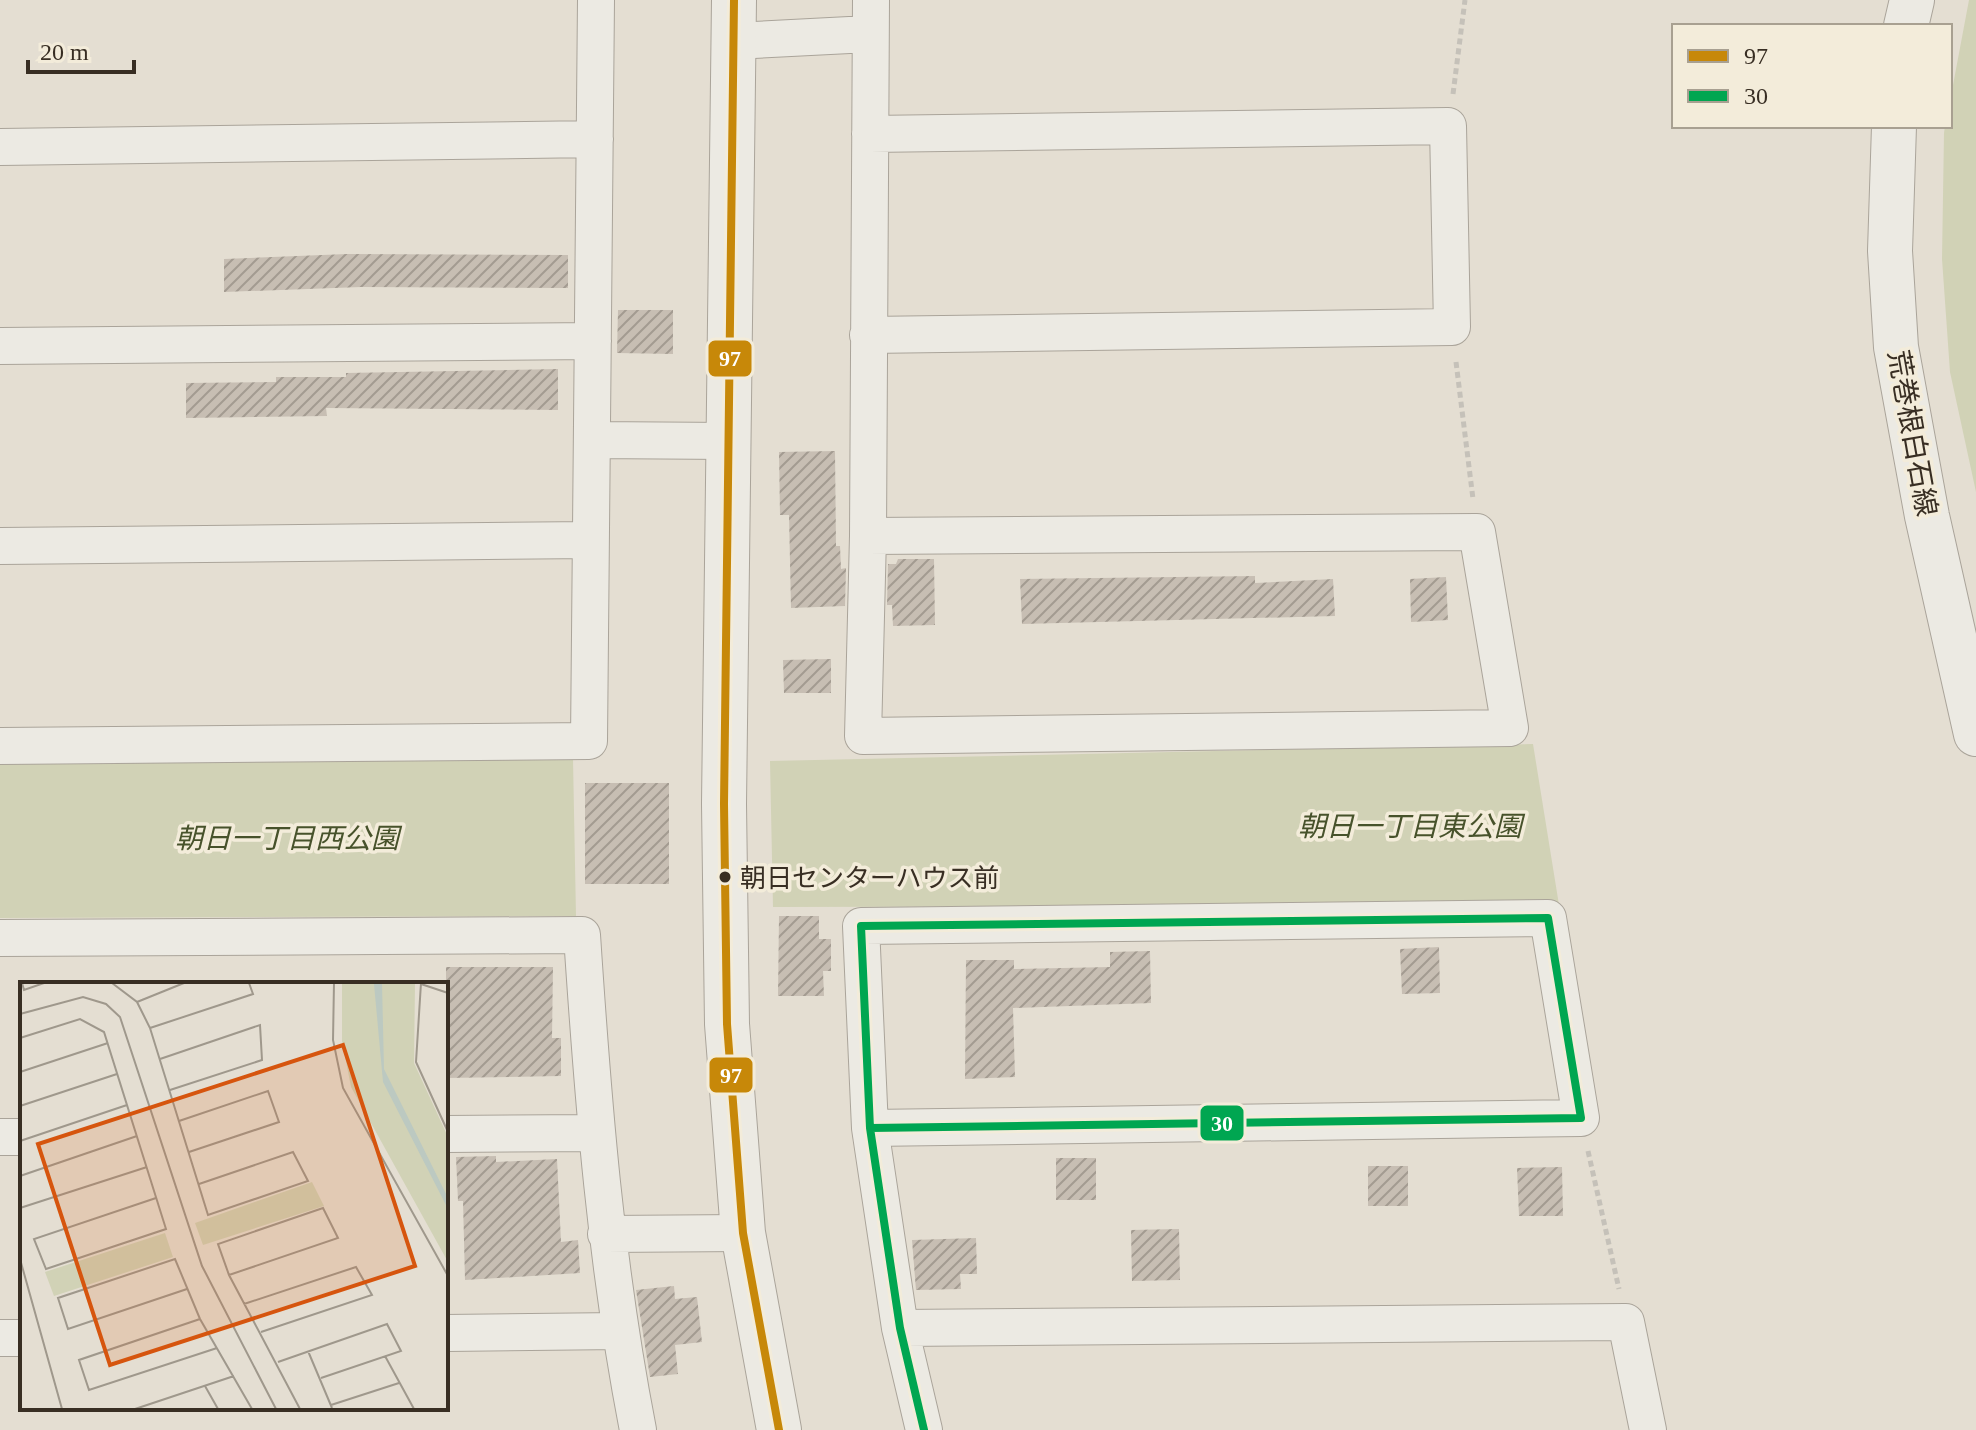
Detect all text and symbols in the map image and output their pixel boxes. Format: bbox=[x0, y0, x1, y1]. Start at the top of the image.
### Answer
scale bar bbox=[28, 24, 134, 74]
legend bbox=[1672, 24, 1952, 128]
text: 20 m bbox=[40, 39, 89, 65]
text: 97 bbox=[1744, 43, 1768, 69]
text: 30 bbox=[1744, 83, 1768, 109]
line badge: 97 bbox=[707, 339, 753, 378]
text: 97 bbox=[719, 346, 741, 371]
street label: 荒巻根白石線 bbox=[1883, 348, 1942, 519]
park label: 朝日一丁目東公園 bbox=[1298, 811, 1526, 842]
park label: 朝日一丁目西公園 bbox=[175, 823, 403, 854]
place label: 朝日センターハウス前 bbox=[740, 864, 999, 893]
marker: 朝日センターハウス前 bbox=[717, 869, 733, 885]
inset map bbox=[20, 982, 448, 1410]
line badge: 97 bbox=[708, 1056, 754, 1094]
text: 97 bbox=[720, 1063, 742, 1088]
line badge: 30 bbox=[1199, 1104, 1245, 1142]
text: 30 bbox=[1211, 1111, 1233, 1136]

